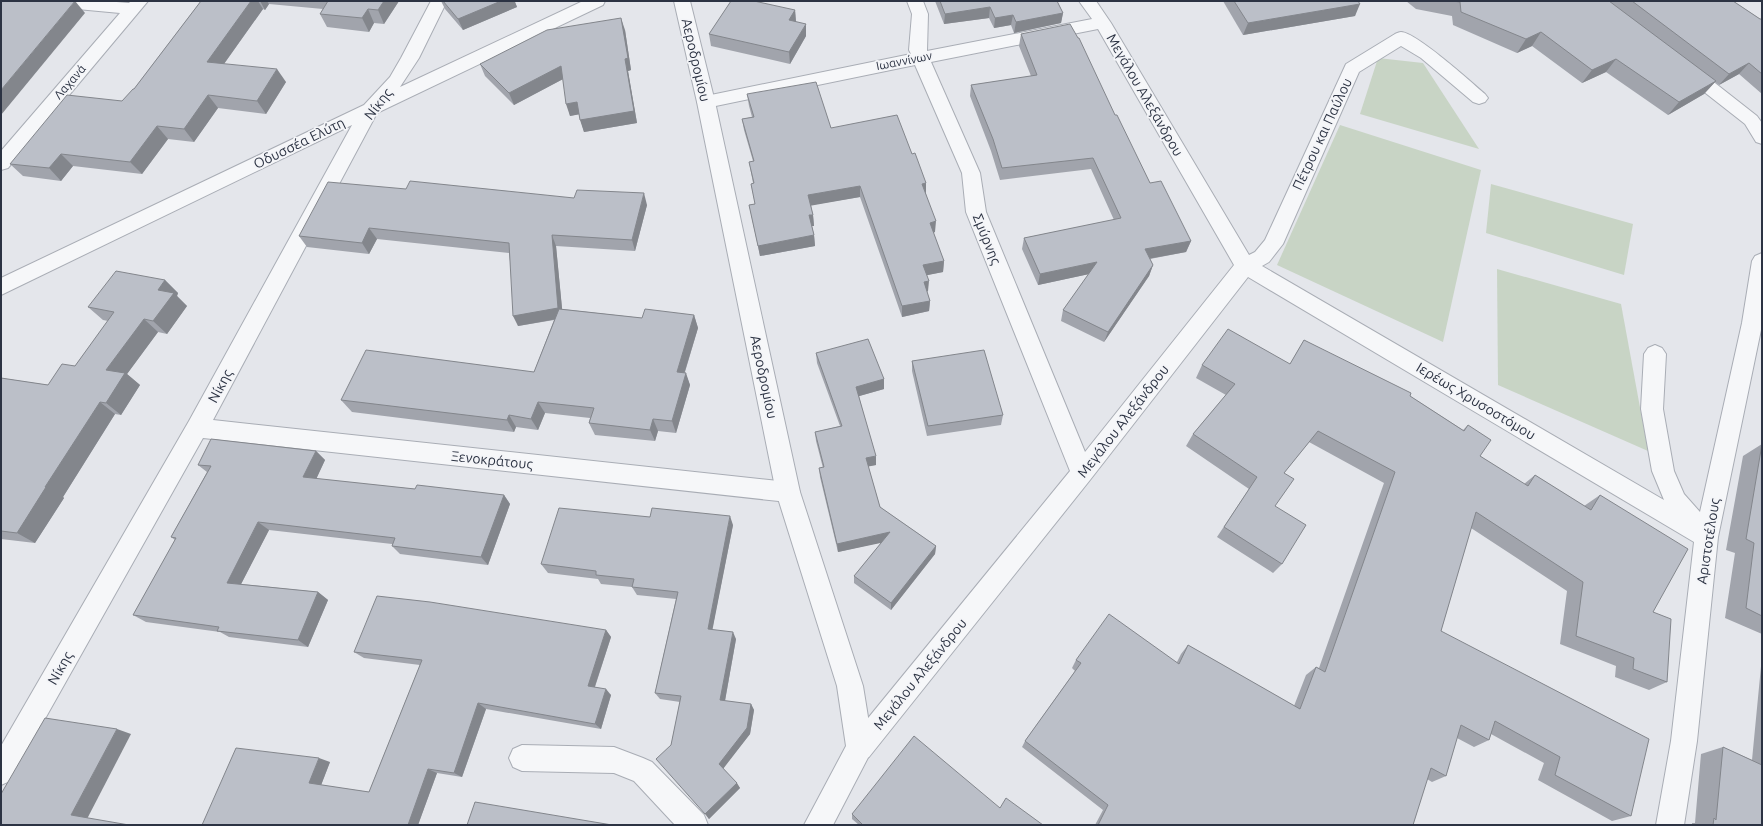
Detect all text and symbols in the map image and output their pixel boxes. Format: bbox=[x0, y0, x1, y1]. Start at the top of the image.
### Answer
street label: Αεροδρομίου bbox=[679, 17, 713, 103]
street label: Μεγάλου Αλεξάνδρου bbox=[1103, 31, 1187, 159]
street label: Ιωαννίνων bbox=[875, 49, 933, 72]
street label: Λαχανά bbox=[51, 62, 88, 101]
street label: Πέτρου και Παύλου bbox=[1289, 75, 1355, 193]
street label: Νίκης bbox=[361, 85, 396, 123]
street label: Οδυσσέα Ελύτη bbox=[251, 114, 347, 172]
street label: Σμύρνης bbox=[970, 211, 1005, 267]
street label: Αεροδρομίου bbox=[747, 334, 781, 420]
street label: Ιερέως Χρυσοστόμου bbox=[1414, 359, 1538, 443]
street label: Μεγάλου Αλεξάνδρου bbox=[1074, 361, 1172, 481]
street label: Νίκης bbox=[205, 366, 236, 405]
street label: Ξενοκράτους bbox=[450, 448, 534, 472]
street label: Αριστοτέλους bbox=[1693, 496, 1723, 585]
street label: Μεγάλου Αλεξάνδρου bbox=[870, 615, 970, 733]
street label: Νίκης bbox=[44, 648, 76, 687]

